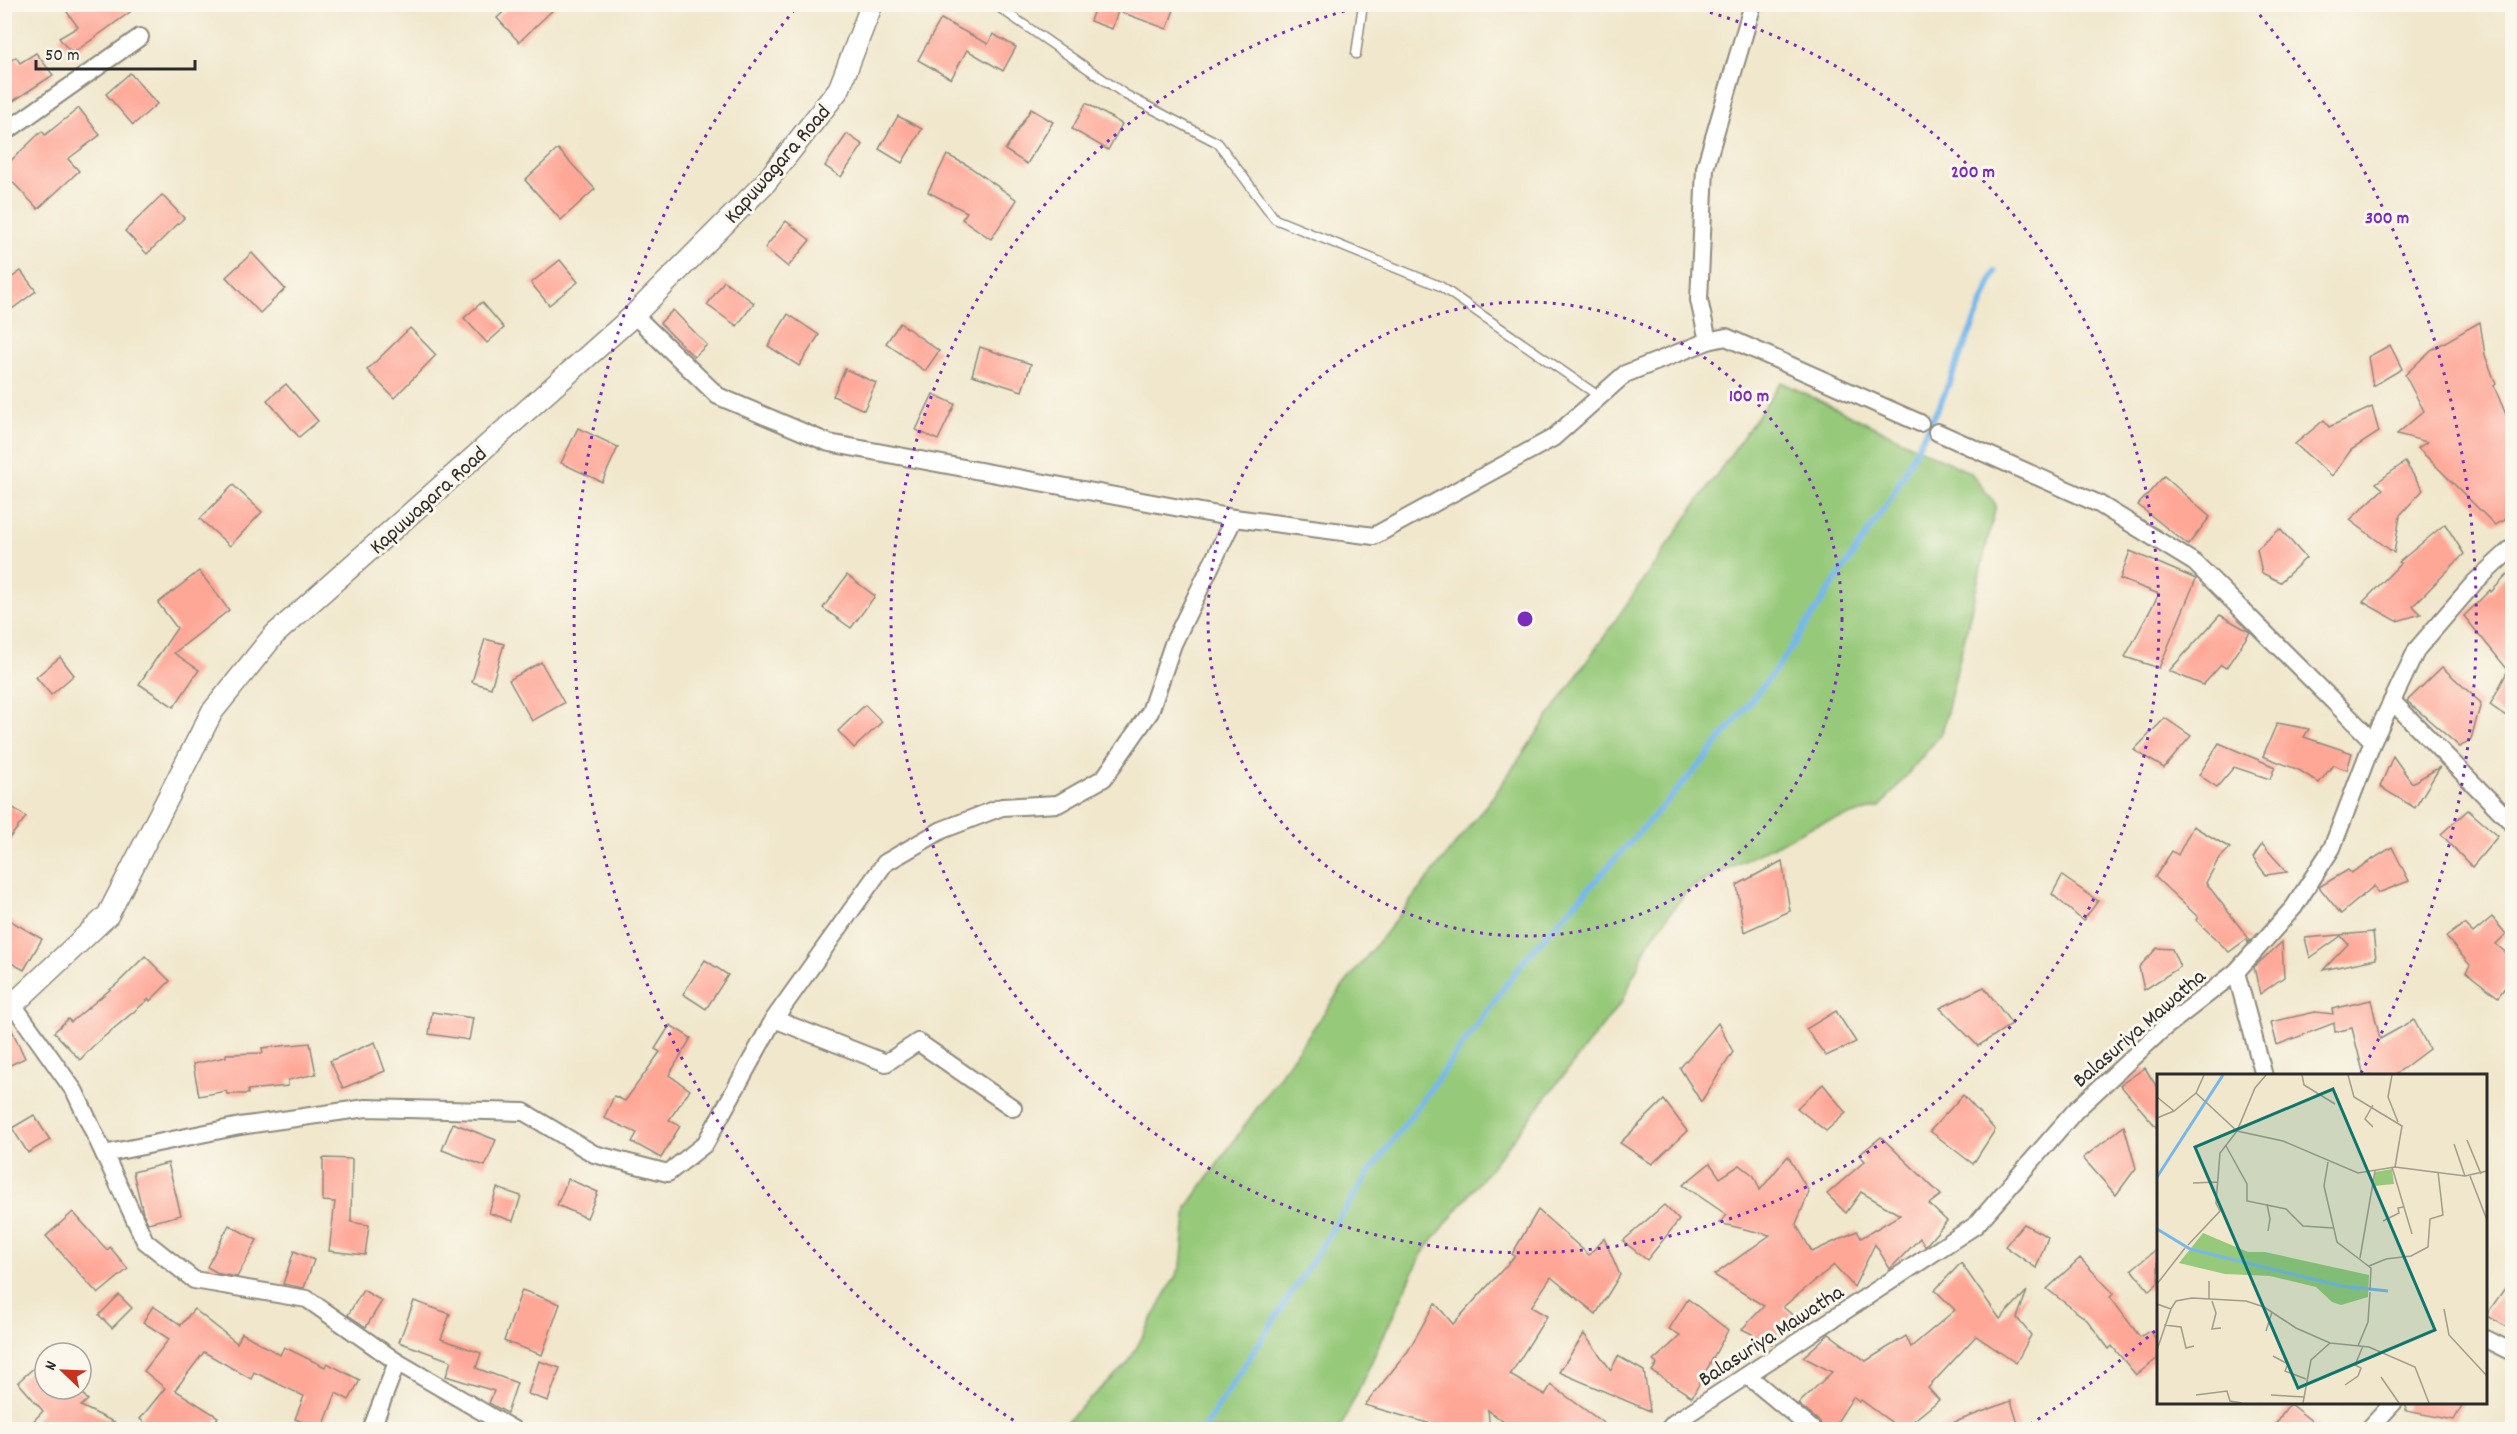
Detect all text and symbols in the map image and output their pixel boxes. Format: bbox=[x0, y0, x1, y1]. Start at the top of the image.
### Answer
scale bar bbox=[36, 33, 195, 71]
text: 50 m bbox=[45, 44, 80, 69]
street label: Kapuwagara Road bbox=[718, 99, 839, 232]
text: 200 m bbox=[1951, 161, 1995, 186]
text: 300 m bbox=[2365, 207, 2409, 232]
text: 100 m bbox=[1729, 385, 1769, 410]
street label: Kapuwagara Road bbox=[364, 440, 495, 563]
centre of rings bbox=[1515, 609, 1535, 629]
street label: Balasuriya Mawatha bbox=[2067, 962, 2214, 1096]
inset map bbox=[2157, 1074, 2487, 1404]
street label: Balasuriya Mawatha bbox=[1693, 1278, 1851, 1396]
north arrow bbox=[33, 1341, 93, 1401]
text: N bbox=[39, 1358, 64, 1374]

